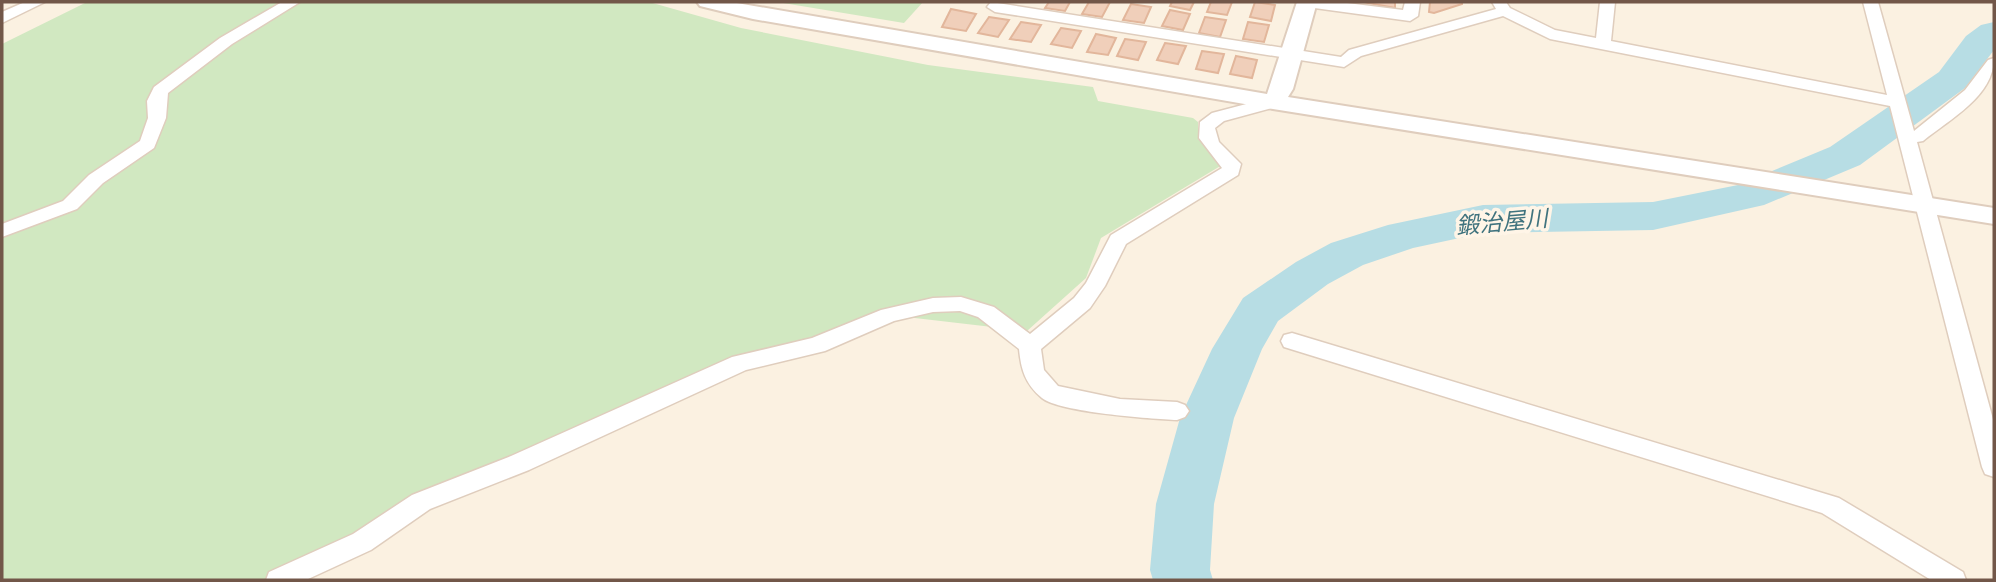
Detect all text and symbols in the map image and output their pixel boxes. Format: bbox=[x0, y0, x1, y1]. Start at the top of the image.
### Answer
water label: 鍛治屋川 bbox=[1455, 206, 1552, 239]

